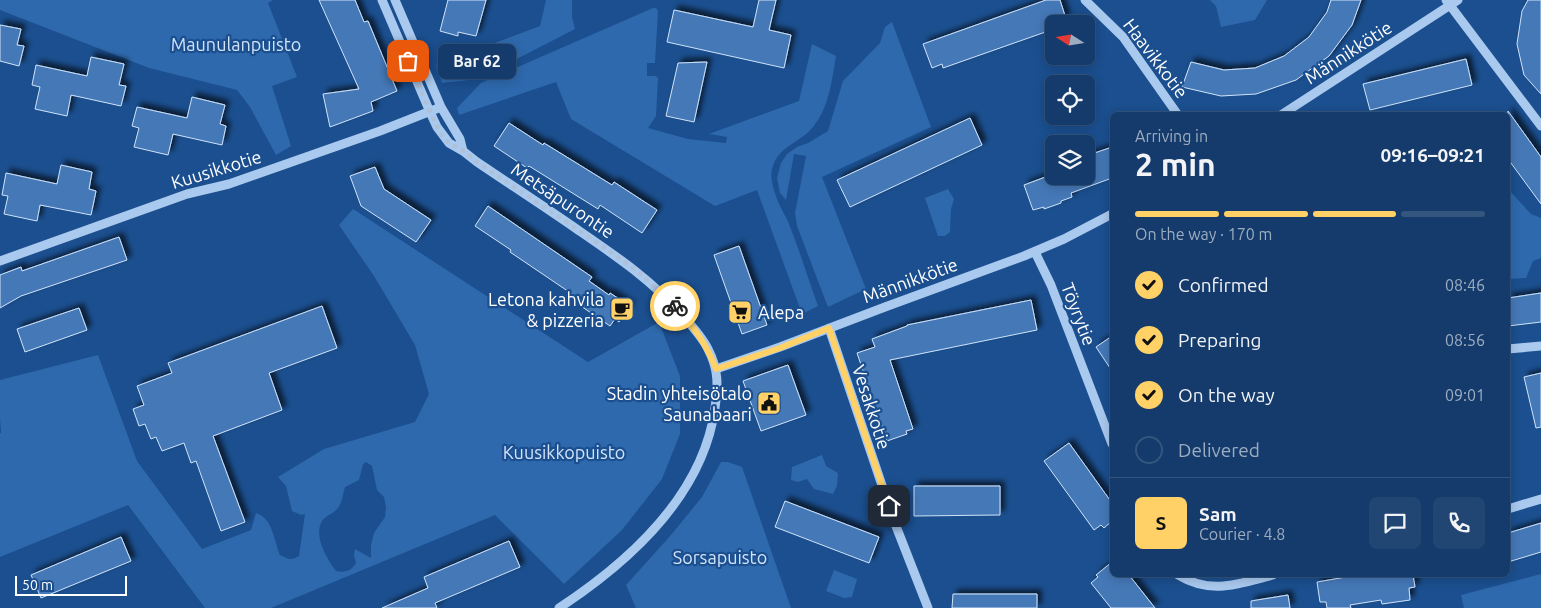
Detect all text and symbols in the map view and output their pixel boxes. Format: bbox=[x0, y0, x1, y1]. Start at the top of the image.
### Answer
street label: Haavikkotie bbox=[1120, 14, 1192, 102]
north arrow bbox=[1045, 15, 1095, 65]
map controls bbox=[1045, 15, 1095, 185]
street label: Männikkötie bbox=[1301, 17, 1395, 87]
park label: Maunulanpuisto bbox=[171, 34, 301, 54]
pin bbox=[387, 40, 429, 82]
callout: Bar 62 bbox=[438, 44, 516, 78]
icon: bag bbox=[394, 47, 422, 75]
text: Bar 62 bbox=[453, 52, 501, 70]
button: locate bbox=[1045, 75, 1095, 125]
text: Arriving in bbox=[1135, 127, 1208, 145]
button: layers bbox=[1045, 135, 1095, 185]
text: 09:16–09:21 bbox=[1380, 144, 1485, 166]
street label: Kuusikkotie bbox=[168, 146, 264, 192]
text: 2 min bbox=[1135, 146, 1216, 182]
street label: Metsäpurontie bbox=[508, 158, 618, 242]
text: On the way · 170 m bbox=[1135, 225, 1272, 243]
street label: Männikkötie bbox=[860, 254, 960, 306]
icon: check bbox=[1135, 271, 1163, 299]
text: Confirmed bbox=[1178, 274, 1269, 296]
text: 08:46 bbox=[1445, 276, 1485, 294]
street label: Töyrytie bbox=[1058, 280, 1100, 348]
courier bbox=[650, 281, 700, 331]
place label: Letona kahvila & pizzeria bbox=[488, 289, 604, 330]
icon: bike bbox=[661, 292, 689, 320]
cafe icon: Letona kahvila & pizzeria bbox=[609, 296, 635, 322]
supermarket icon: Alepa bbox=[727, 299, 753, 325]
place label: Alepa bbox=[758, 302, 804, 322]
icon: check bbox=[1135, 326, 1163, 354]
text: Preparing bbox=[1178, 329, 1262, 351]
text: 08:56 bbox=[1445, 331, 1485, 349]
street label: Vesakkotie bbox=[849, 362, 895, 452]
icon: check bbox=[1135, 381, 1163, 409]
place label: Stadin yhteisötalo Saunabaari bbox=[607, 383, 752, 424]
text: On the way bbox=[1178, 384, 1275, 406]
text: 09:01 bbox=[1445, 386, 1485, 404]
public building icon: Stadin yhteisötalo Saunabaari bbox=[756, 390, 782, 416]
text: Delivered bbox=[1178, 439, 1260, 461]
park label: Kuusikkopuisto bbox=[503, 442, 625, 462]
pin bbox=[868, 485, 910, 527]
icon: home bbox=[875, 492, 903, 520]
button: chat bbox=[1369, 497, 1421, 549]
button: phone bbox=[1433, 497, 1485, 549]
text: Sam bbox=[1199, 503, 1237, 525]
text: S bbox=[1156, 512, 1166, 534]
text: Courier · 4.8 bbox=[1199, 525, 1285, 543]
park label: Sorsapuisto bbox=[673, 547, 767, 567]
scale bar bbox=[15, 573, 128, 596]
text: 50 m bbox=[22, 577, 53, 593]

